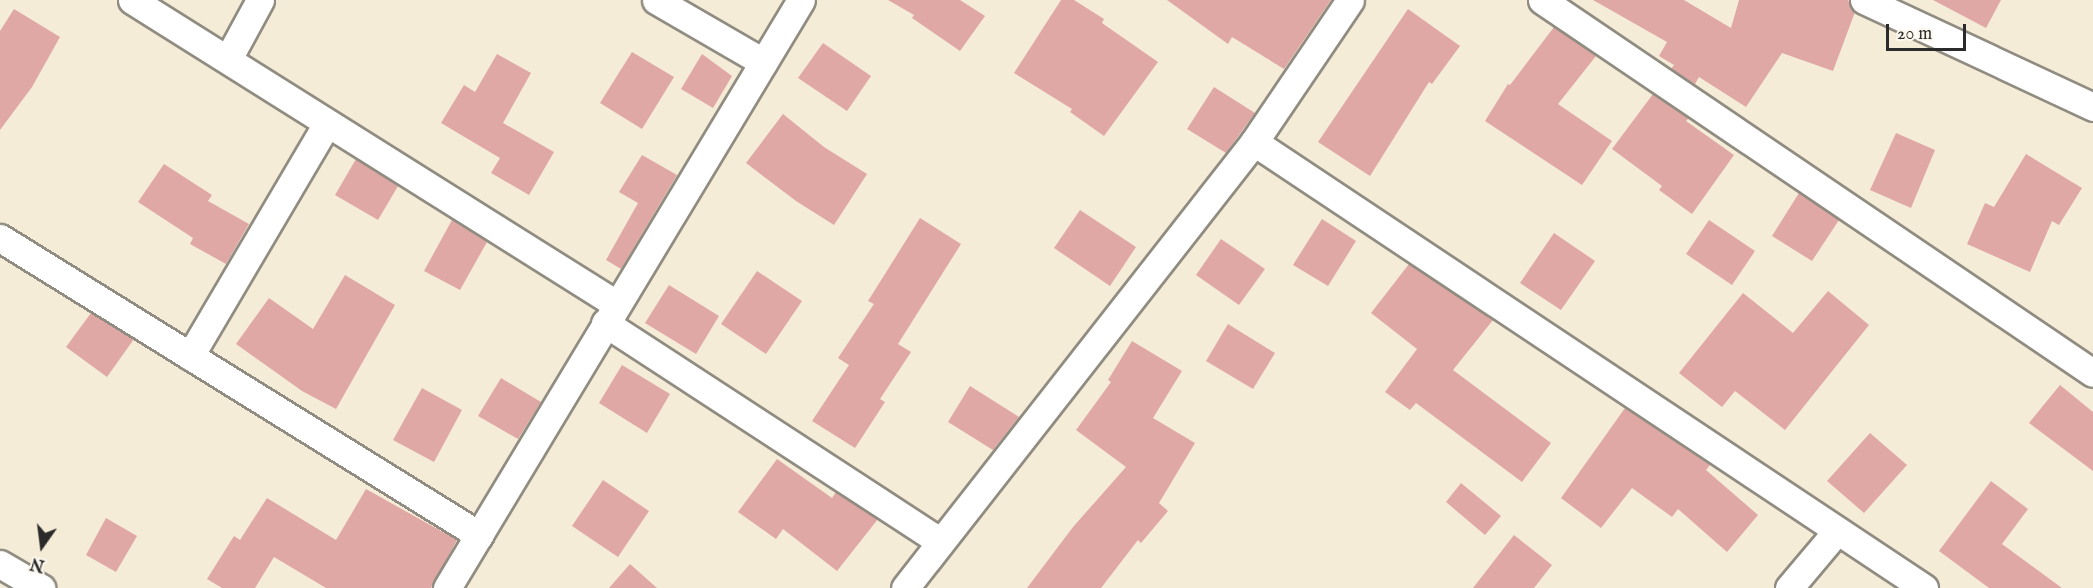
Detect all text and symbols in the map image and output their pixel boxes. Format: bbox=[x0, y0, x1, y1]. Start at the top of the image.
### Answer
scale bar bbox=[1889, 12, 1968, 50]
text: 20 m bbox=[1897, 23, 1932, 46]
north arrow bbox=[12, 516, 72, 576]
text: N bbox=[29, 552, 47, 575]

